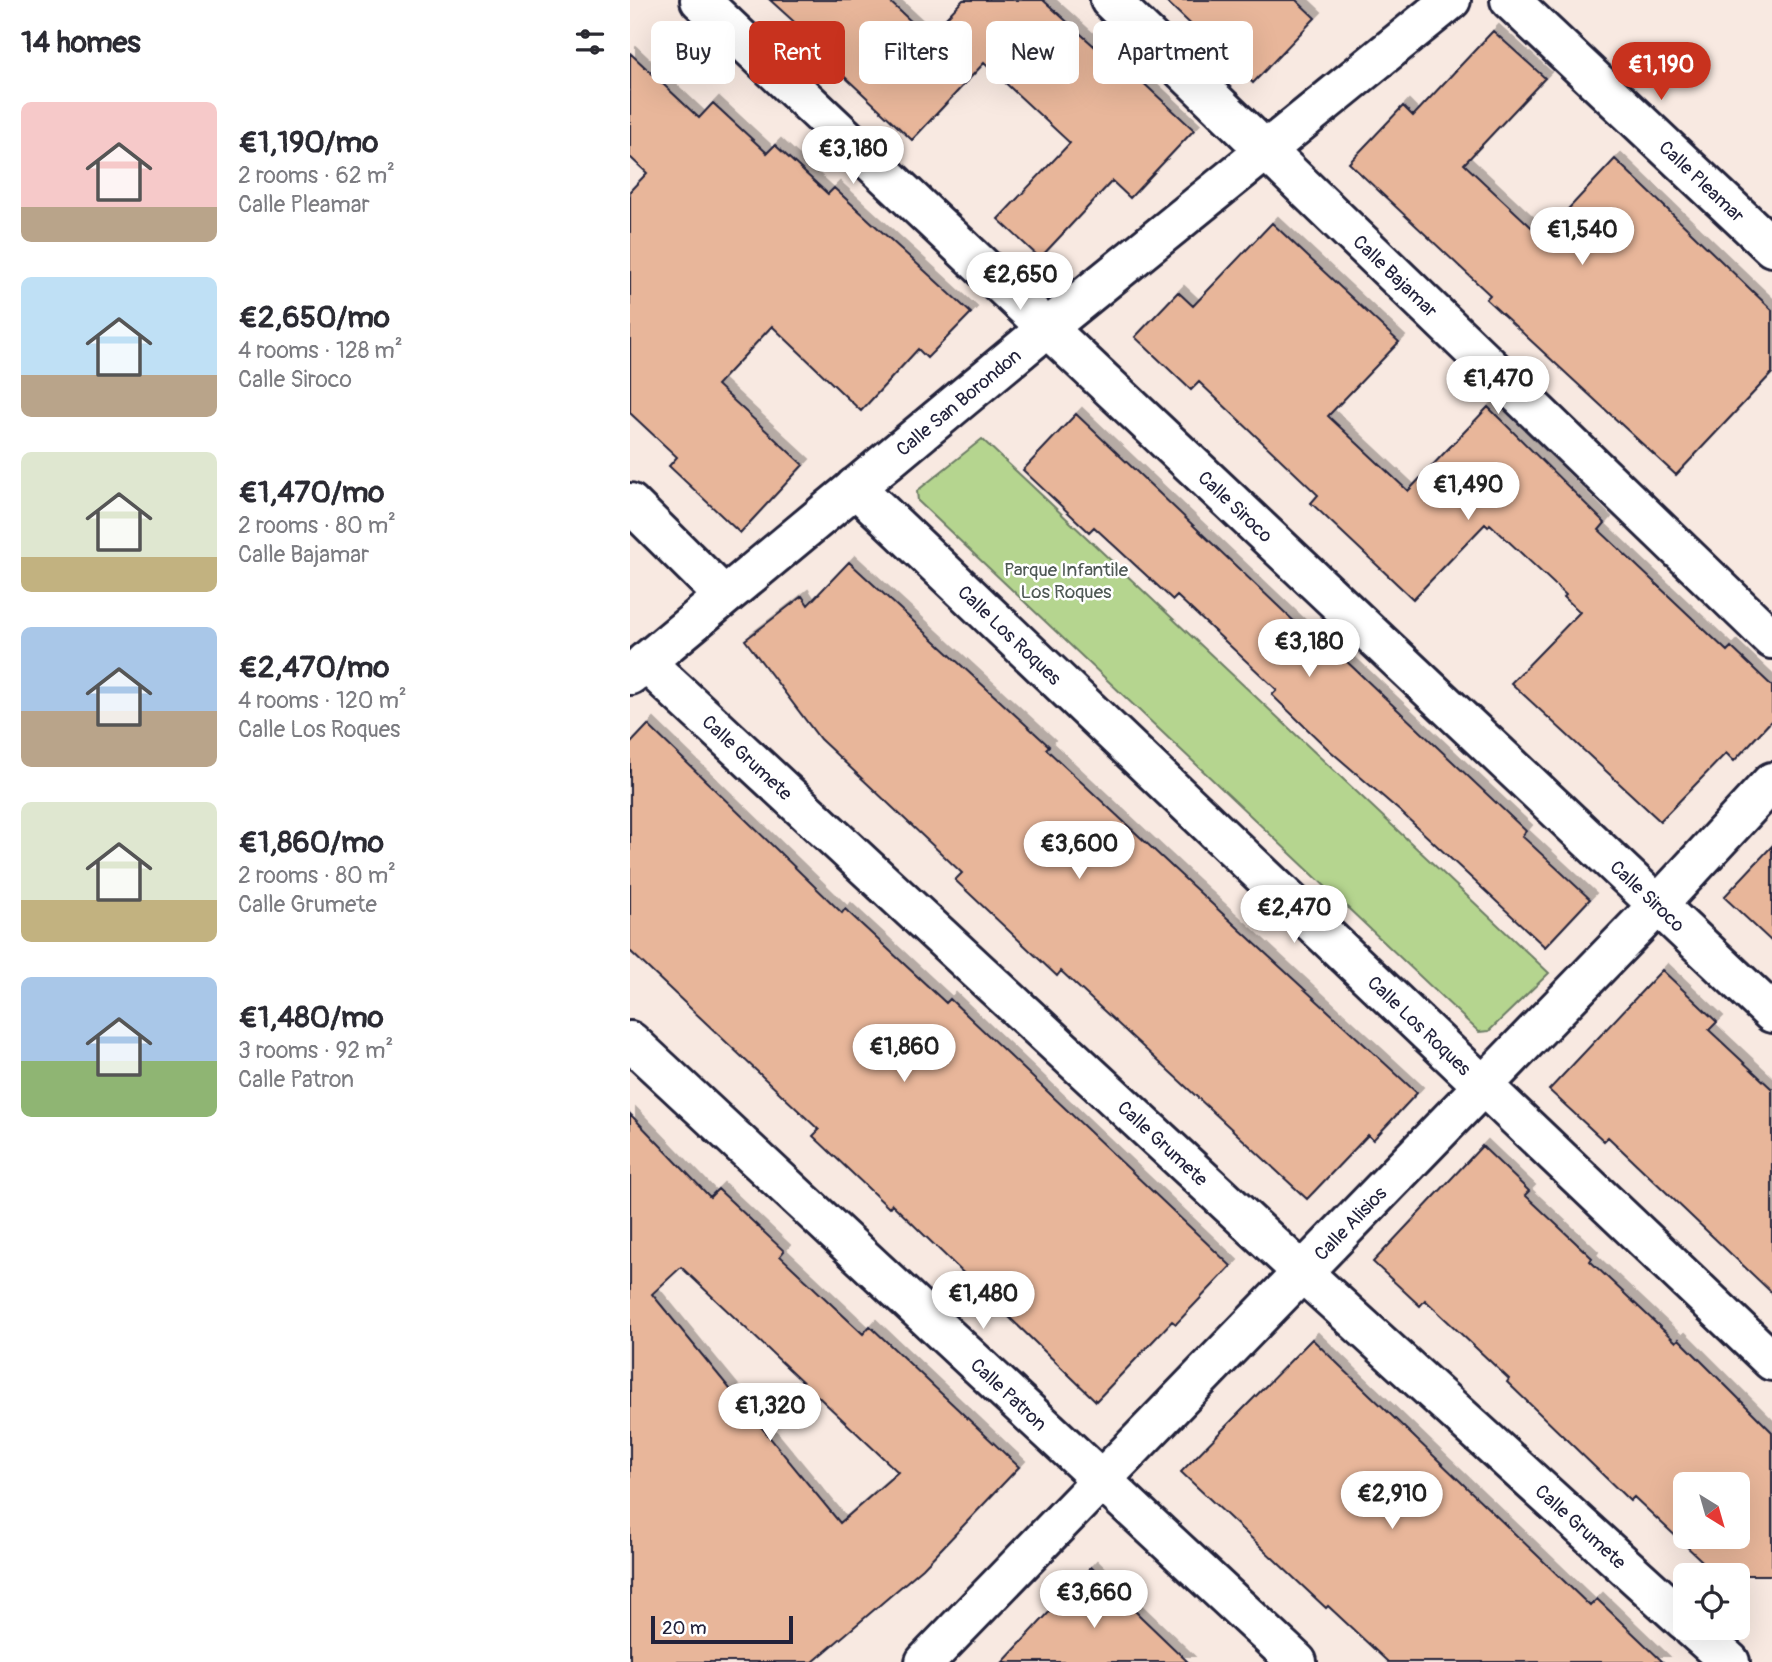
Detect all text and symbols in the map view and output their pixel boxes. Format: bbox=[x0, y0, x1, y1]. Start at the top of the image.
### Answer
chip: Buy bbox=[651, 21, 735, 84]
chip: Rent bbox=[749, 21, 845, 84]
chip: Filters bbox=[859, 21, 972, 84]
chip: New bbox=[986, 21, 1079, 84]
chip: Apartment bbox=[1093, 21, 1253, 84]
icon: filters bbox=[571, 23, 609, 61]
text: 14 homes bbox=[21, 24, 141, 61]
pin: €1,190 bbox=[1604, 42, 1718, 102]
text: €1,190 bbox=[1628, 50, 1694, 79]
text: €1,190/mo bbox=[238, 124, 378, 161]
pin: €3,180 bbox=[796, 127, 910, 186]
icon: home bbox=[77, 130, 161, 214]
text: €3,180 bbox=[818, 134, 888, 163]
street label: Calle Pleamar bbox=[1654, 136, 1749, 228]
text: 2 rooms · 62 m² bbox=[238, 161, 395, 190]
text: Calle Pleamar bbox=[238, 190, 370, 219]
pin: €1,540 bbox=[1525, 208, 1639, 267]
text: €1,540 bbox=[1546, 215, 1618, 244]
street label: Calle Bajamar bbox=[1348, 230, 1442, 323]
pin: €2,650 bbox=[963, 252, 1077, 312]
text: €2,650 bbox=[982, 260, 1058, 289]
text: €2,650/mo bbox=[238, 299, 390, 336]
icon: home bbox=[77, 305, 161, 389]
text: 4 rooms · 128 m² bbox=[238, 336, 403, 365]
street label: Calle San Borondon bbox=[892, 344, 1026, 462]
pin: €1,470 bbox=[1441, 356, 1555, 416]
text: €1,470 bbox=[1462, 364, 1534, 393]
text: Calle Siroco bbox=[238, 365, 352, 394]
pin: €1,490 bbox=[1411, 462, 1525, 522]
street label: Calle Siroco bbox=[1193, 466, 1277, 548]
text: €1,490 bbox=[1433, 470, 1503, 499]
text: €1,470/mo bbox=[238, 474, 384, 511]
icon: home bbox=[77, 480, 161, 564]
text: 2 rooms · 80 m² bbox=[238, 511, 396, 540]
text: Calle Bajamar bbox=[238, 540, 369, 569]
park label: Parque Infantile Los Roques bbox=[1004, 558, 1129, 604]
street label: Calle Los Roques bbox=[952, 580, 1066, 691]
pin: €3,180 bbox=[1252, 620, 1366, 679]
text: €3,180 bbox=[1274, 627, 1344, 656]
text: €2,470/mo bbox=[238, 649, 389, 686]
icon: home bbox=[77, 655, 161, 739]
text: 4 rooms · 120 m² bbox=[238, 686, 407, 715]
street label: Calle Grumete bbox=[697, 710, 798, 806]
text: Calle Los Roques bbox=[238, 715, 400, 744]
pin: €3,600 bbox=[1022, 822, 1136, 881]
text: €1,860/mo bbox=[238, 824, 384, 861]
text: €3,600 bbox=[1040, 829, 1118, 858]
icon: home bbox=[77, 830, 161, 914]
street label: Calle Siroco bbox=[1605, 855, 1690, 937]
text: 2 rooms · 80 m² bbox=[238, 861, 396, 890]
pin: €2,470 bbox=[1237, 886, 1351, 945]
text: Calle Grumete bbox=[238, 890, 377, 919]
text: €2,470 bbox=[1256, 893, 1332, 922]
street label: Calle Los Roques bbox=[1362, 971, 1476, 1081]
text: €1,480/mo bbox=[238, 999, 384, 1036]
icon: home bbox=[77, 1005, 161, 1089]
pin: €1,860 bbox=[847, 1024, 961, 1084]
text: €1,860 bbox=[869, 1032, 939, 1061]
text: 3 rooms · 92 m² bbox=[238, 1036, 393, 1065]
text: Calle Patron bbox=[238, 1065, 354, 1094]
street label: Calle Grumete bbox=[1112, 1096, 1213, 1192]
street label: Calle Alisios bbox=[1309, 1181, 1392, 1266]
pin: €1,480 bbox=[926, 1272, 1040, 1331]
text: €1,480 bbox=[948, 1279, 1018, 1308]
street label: Calle Patron bbox=[965, 1353, 1052, 1436]
pin: €1,320 bbox=[713, 1384, 827, 1443]
text: €1,320 bbox=[734, 1391, 806, 1420]
pin: €2,910 bbox=[1335, 1472, 1449, 1531]
north arrow bbox=[1673, 1472, 1750, 1549]
map controls bbox=[1673, 1472, 1750, 1640]
text: €2,910 bbox=[1357, 1479, 1427, 1508]
street label: Calle Grumete bbox=[1530, 1479, 1631, 1575]
button: locate bbox=[1673, 1563, 1750, 1640]
pin: €3,660 bbox=[1037, 1570, 1151, 1630]
text: €3,660 bbox=[1056, 1578, 1132, 1607]
scale bar bbox=[651, 1613, 793, 1645]
text: 20 m bbox=[662, 1616, 707, 1640]

